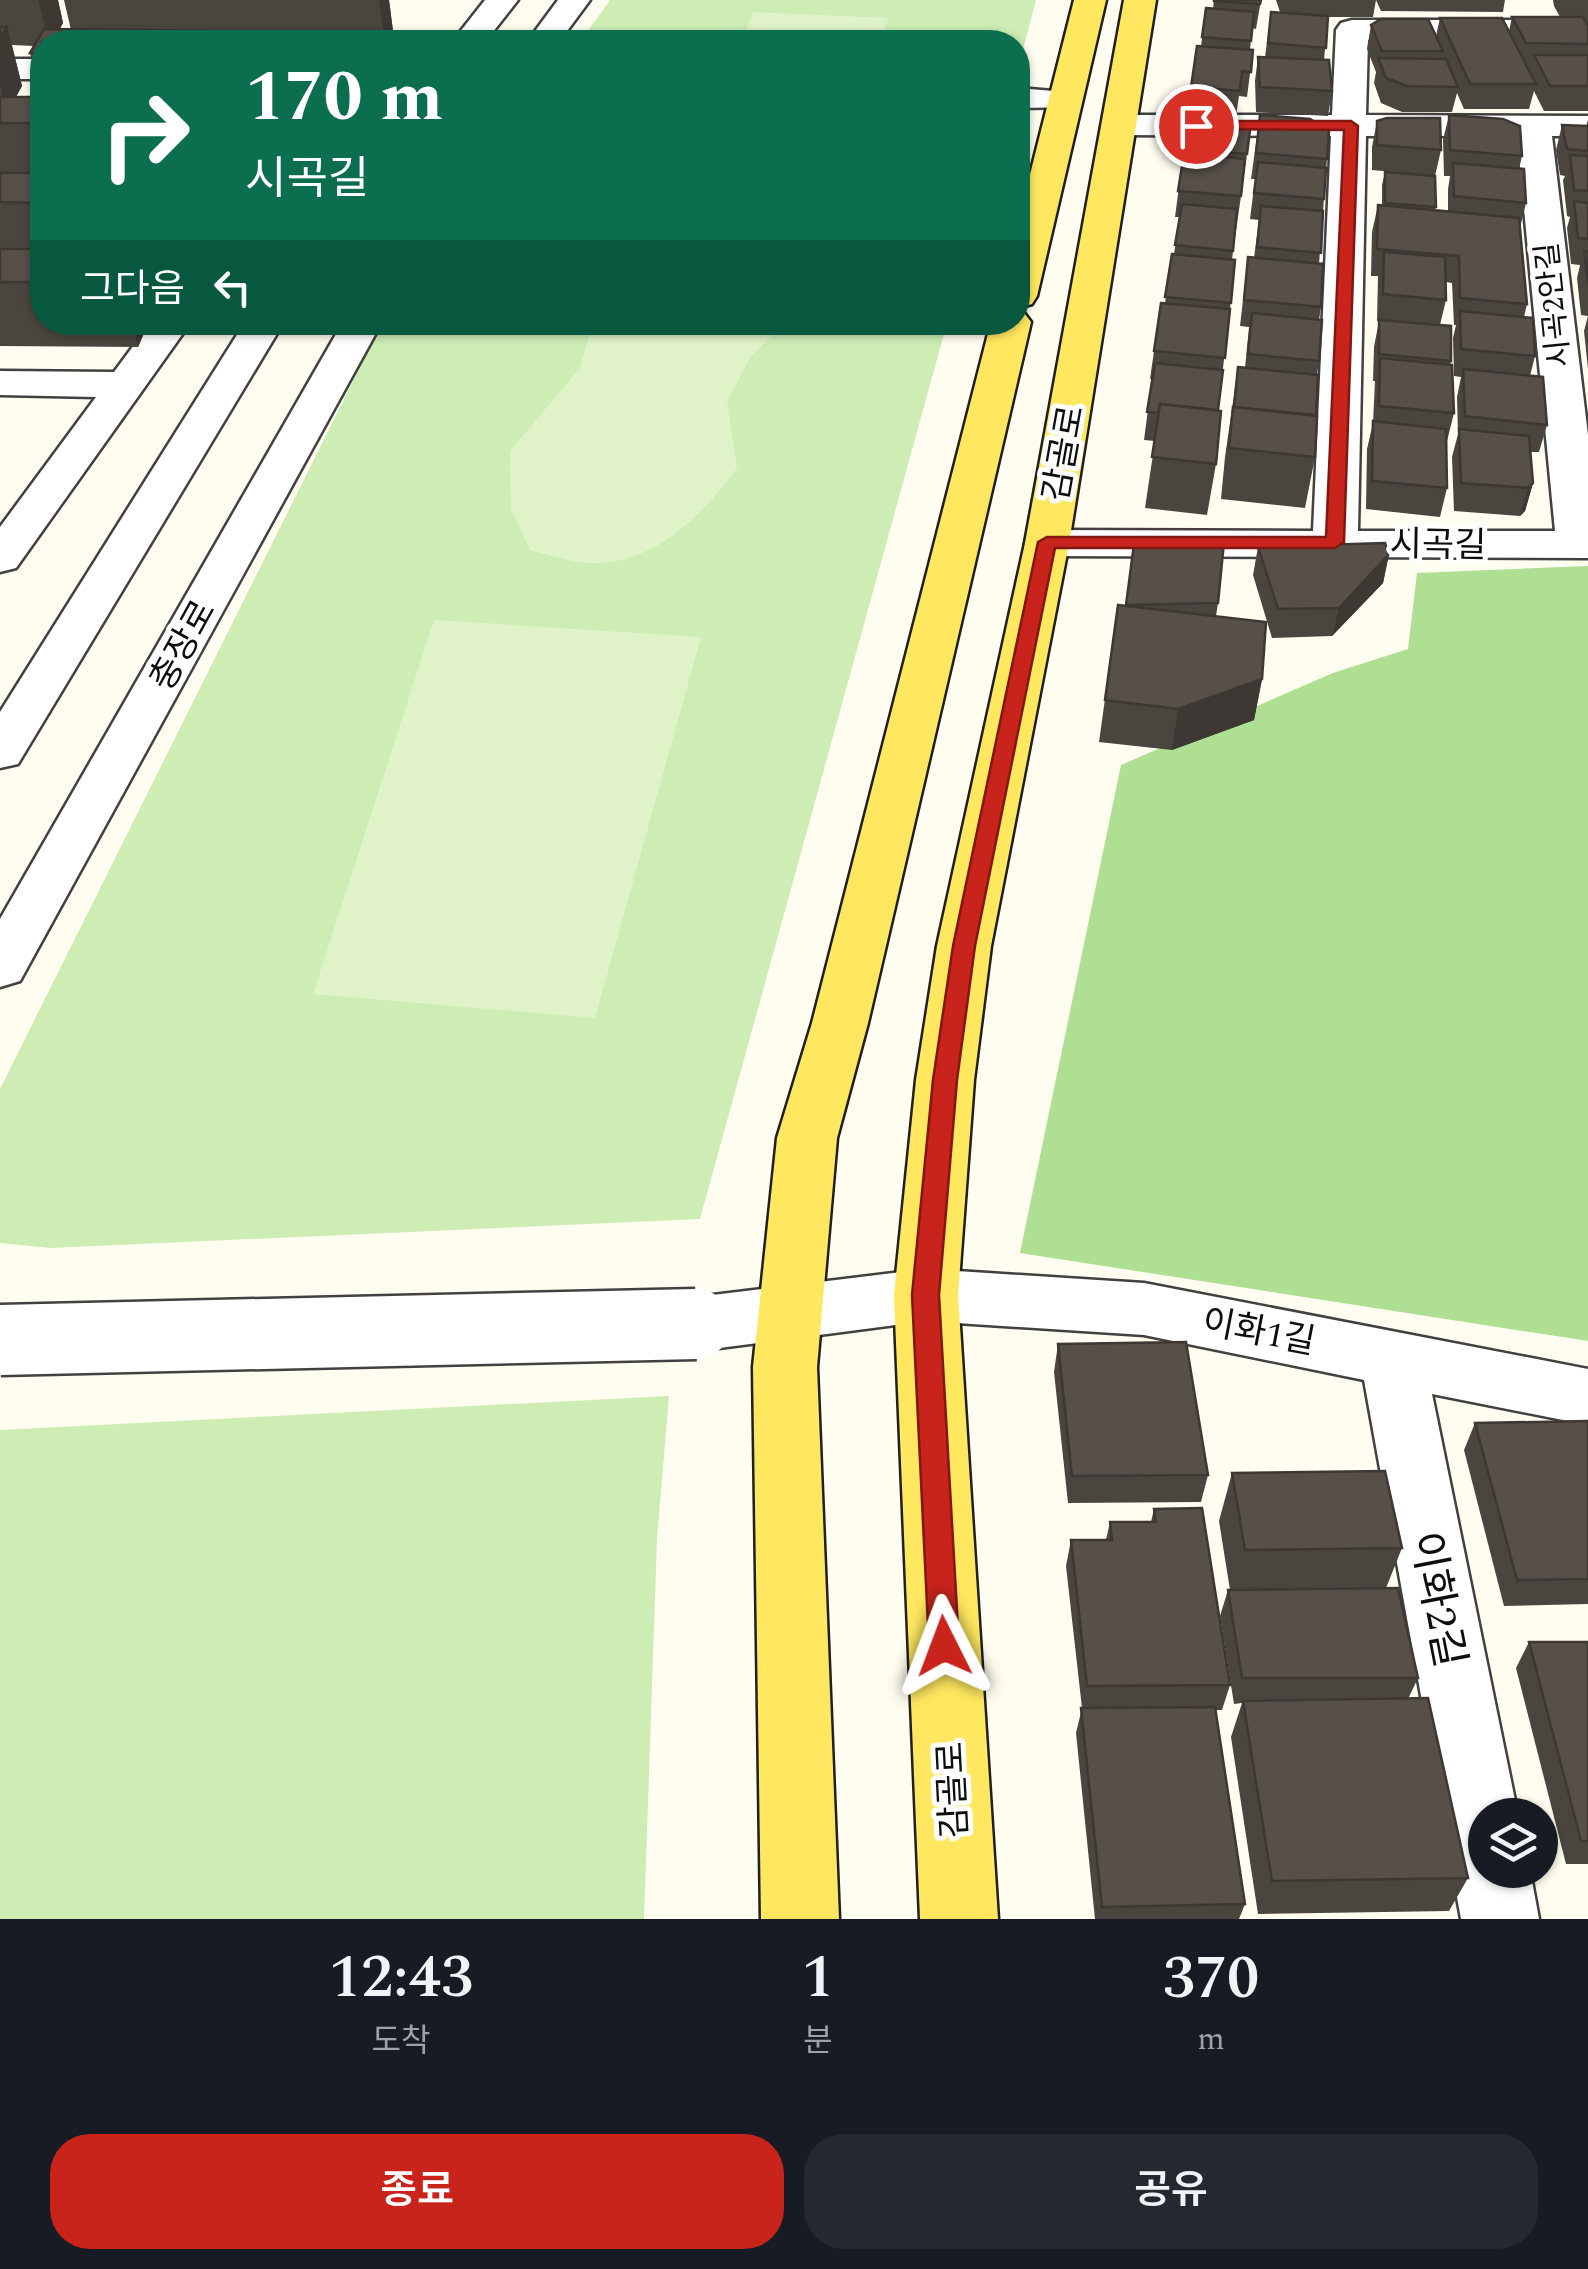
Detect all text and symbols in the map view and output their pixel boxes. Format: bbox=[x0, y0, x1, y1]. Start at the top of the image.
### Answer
text: 170 m bbox=[245, 45, 443, 151]
icon: right bbox=[80, 70, 210, 200]
pin bbox=[1154, 84, 1239, 169]
icon: arrive bbox=[1169, 99, 1224, 154]
text: 시곡길 bbox=[245, 145, 369, 214]
street label: 시곡2안길 bbox=[1525, 240, 1583, 370]
icon: left bbox=[205, 260, 260, 315]
text: 그다음 bbox=[80, 261, 185, 319]
street label: 감골로 bbox=[1030, 401, 1099, 505]
street label: 시곡길 bbox=[1389, 518, 1487, 573]
street label: 충장로 bbox=[137, 591, 230, 701]
street label: 이화1길 bbox=[1198, 1296, 1320, 1369]
street label: 이화2길 bbox=[1393, 1526, 1481, 1673]
position arrow bbox=[892, 1594, 996, 1698]
street label: 감골로 bbox=[925, 1740, 982, 1840]
map controls bbox=[1468, 1798, 1558, 1888]
button: layers bbox=[1468, 1798, 1558, 1888]
text: 12:43 bbox=[329, 1932, 473, 2024]
text: 1 bbox=[802, 1932, 834, 2024]
text: 370 bbox=[1163, 1933, 1259, 2025]
text: m bbox=[1197, 2015, 1225, 2064]
text: 도착 bbox=[371, 2017, 430, 2066]
text: 분 bbox=[803, 2017, 833, 2066]
button: 종료 bbox=[50, 2134, 784, 2249]
button: 공유 bbox=[804, 2134, 1538, 2249]

